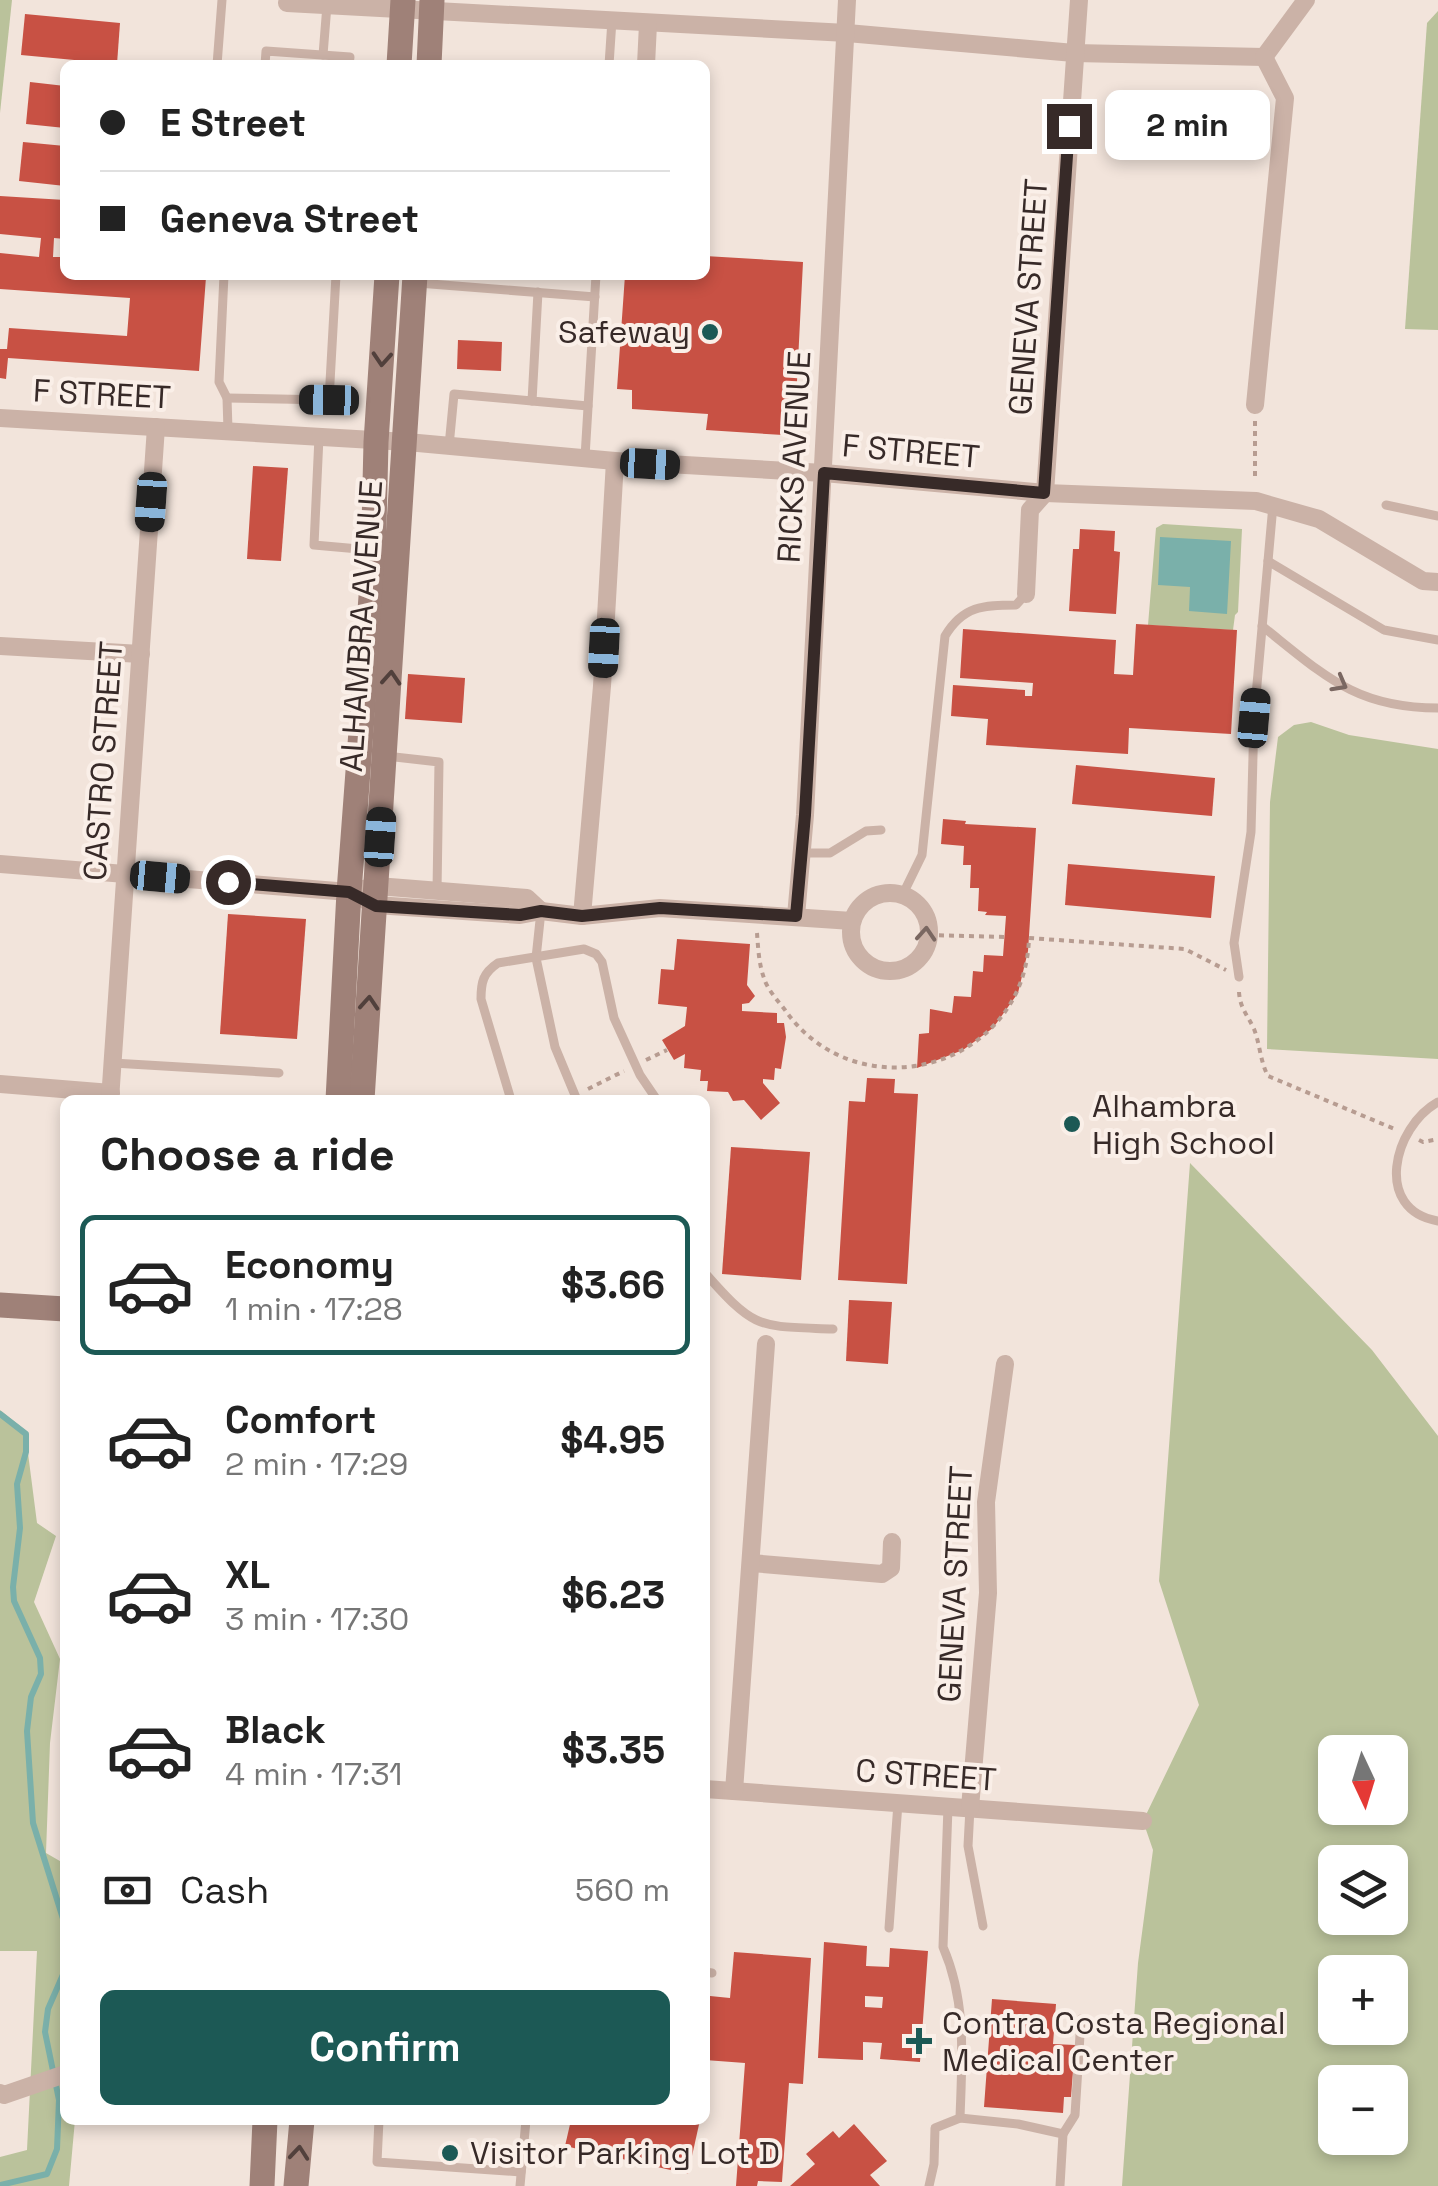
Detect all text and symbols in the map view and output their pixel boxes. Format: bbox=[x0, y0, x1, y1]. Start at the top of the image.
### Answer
callout: 2 min bbox=[1104, 91, 1269, 161]
text: E Street bbox=[160, 99, 306, 147]
route end bbox=[1047, 104, 1092, 149]
text: 2 min bbox=[1146, 105, 1229, 145]
street label: GENEVA STREET bbox=[1000, 177, 1056, 417]
text: Geneva Street bbox=[160, 195, 419, 243]
place label: Safeway bbox=[558, 312, 690, 352]
marker: Safeway bbox=[699, 321, 721, 343]
street label: RICKS AVENUE bbox=[768, 350, 820, 564]
one-way arrow bbox=[371, 351, 393, 367]
street label: F STREET bbox=[32, 370, 172, 418]
car bbox=[299, 384, 359, 416]
street label: F STREET bbox=[841, 425, 981, 477]
car bbox=[619, 447, 681, 481]
car bbox=[134, 471, 168, 533]
street label: ALHAMBRA AVENUE bbox=[331, 479, 391, 773]
car bbox=[587, 617, 621, 679]
street label: CASTRO STREET bbox=[75, 640, 131, 882]
one-way arrow bbox=[380, 670, 401, 686]
one-way arrow bbox=[1329, 672, 1347, 692]
car bbox=[1236, 687, 1272, 749]
car bbox=[363, 806, 397, 868]
car bbox=[129, 859, 191, 895]
route start bbox=[206, 860, 251, 905]
one-way arrow bbox=[915, 926, 936, 942]
one-way arrow bbox=[358, 994, 379, 1010]
place label: Alhambra High School bbox=[1092, 1086, 1275, 1163]
marker: Alhambra High School bbox=[1061, 1113, 1083, 1135]
text: Choose a ride bbox=[100, 1126, 395, 1183]
icon: car bbox=[105, 1240, 195, 1330]
text: Economy bbox=[225, 1241, 394, 1289]
text: $3.66 bbox=[561, 1261, 665, 1309]
text: 1 min · 17:28 bbox=[225, 1289, 403, 1329]
icon: car bbox=[105, 1395, 195, 1485]
text: Comfort bbox=[225, 1396, 376, 1444]
text: $4.95 bbox=[560, 1416, 665, 1464]
text: 2 min · 17:29 bbox=[225, 1444, 408, 1484]
street label: GENEVA STREET bbox=[929, 1465, 981, 1703]
icon: car bbox=[105, 1550, 195, 1640]
text: XL bbox=[225, 1551, 270, 1599]
text: $6.23 bbox=[562, 1571, 665, 1619]
text: 3 min · 17:30 bbox=[225, 1599, 409, 1639]
icon: car bbox=[105, 1705, 195, 1795]
text: Black bbox=[225, 1706, 326, 1754]
text: $3.35 bbox=[562, 1726, 665, 1774]
north arrow bbox=[1318, 1735, 1408, 1825]
map controls bbox=[1318, 1735, 1408, 2155]
street label: C STREET bbox=[854, 1750, 998, 1800]
text: 4 min · 17:31 bbox=[225, 1754, 402, 1794]
button: layers bbox=[1318, 1845, 1408, 1935]
icon: cash bbox=[100, 1863, 155, 1918]
text: Cash bbox=[180, 1866, 269, 1914]
text: 560 m bbox=[575, 1870, 670, 1910]
button: + bbox=[1318, 1955, 1408, 2045]
button: Confirm bbox=[100, 1990, 670, 2105]
place label: Contra Costa Regional Medical Center bbox=[942, 2003, 1286, 2080]
marker: Contra Costa Regional Medical Center bbox=[906, 2028, 932, 2054]
button: − bbox=[1318, 2065, 1408, 2155]
place label: Visitor Parking Lot D bbox=[470, 2133, 780, 2173]
marker: Visitor Parking Lot D bbox=[439, 2142, 461, 2164]
one-way arrow bbox=[287, 2145, 309, 2161]

